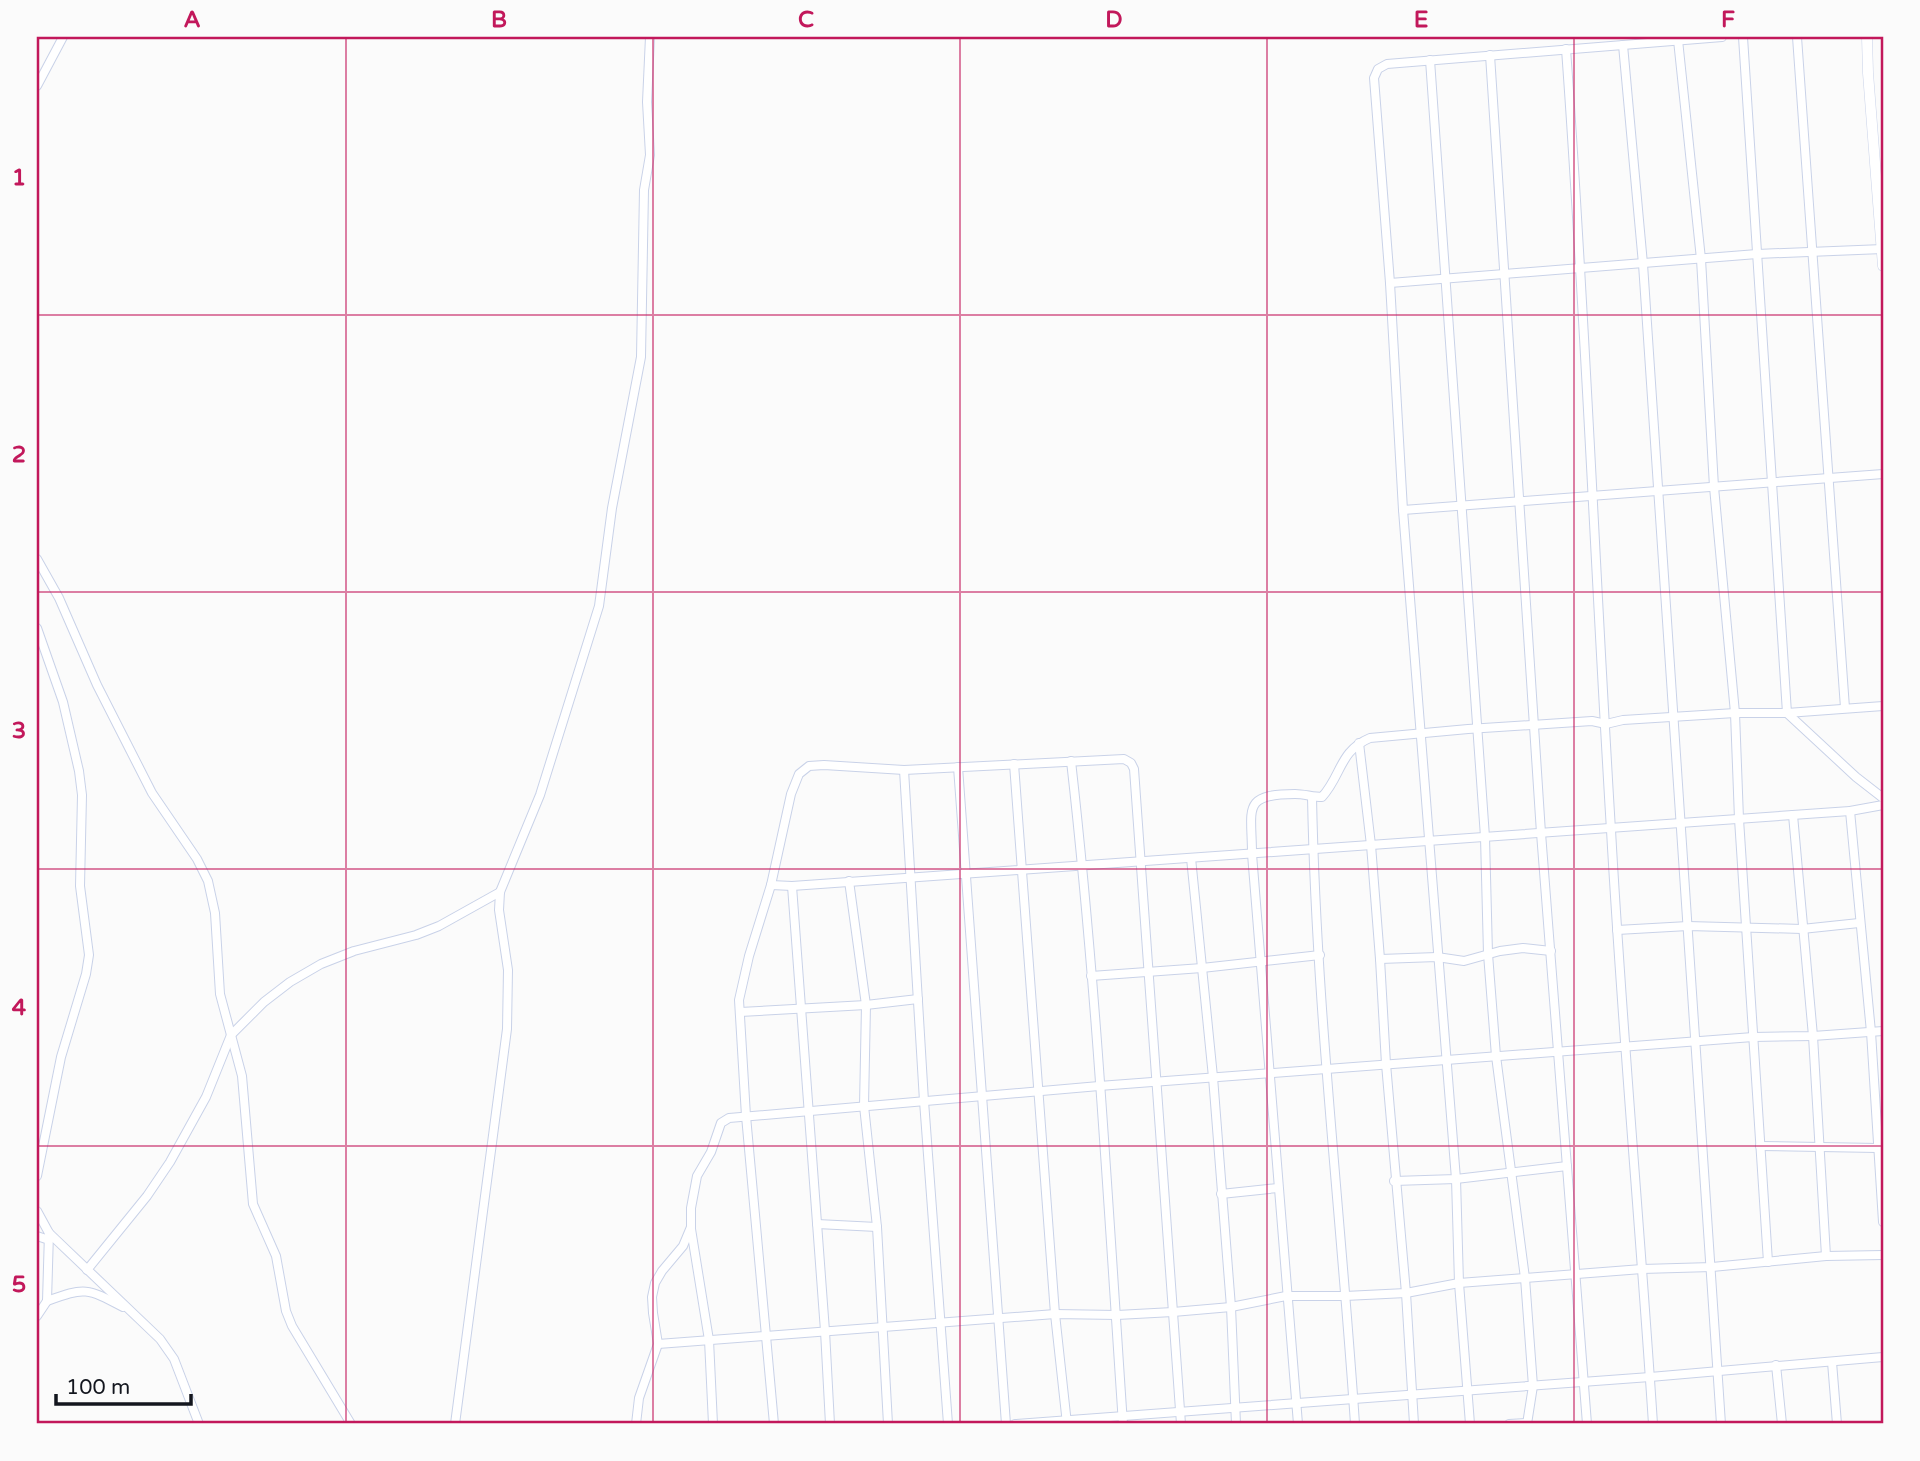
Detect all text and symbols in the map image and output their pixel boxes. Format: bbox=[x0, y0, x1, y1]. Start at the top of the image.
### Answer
text: A bbox=[183, 6, 201, 34]
text: B bbox=[491, 6, 507, 34]
text: C bbox=[798, 6, 814, 34]
text: D bbox=[1105, 6, 1123, 34]
text: E bbox=[1414, 6, 1428, 34]
text: F bbox=[1721, 6, 1735, 34]
text: 1 bbox=[12, 164, 26, 192]
text: 2 bbox=[12, 441, 26, 469]
text: 3 bbox=[12, 717, 26, 745]
text: 4 bbox=[12, 994, 27, 1022]
text: 5 bbox=[12, 1271, 26, 1299]
scale bar bbox=[56, 1363, 191, 1407]
text: 100 m bbox=[66, 1375, 130, 1400]

